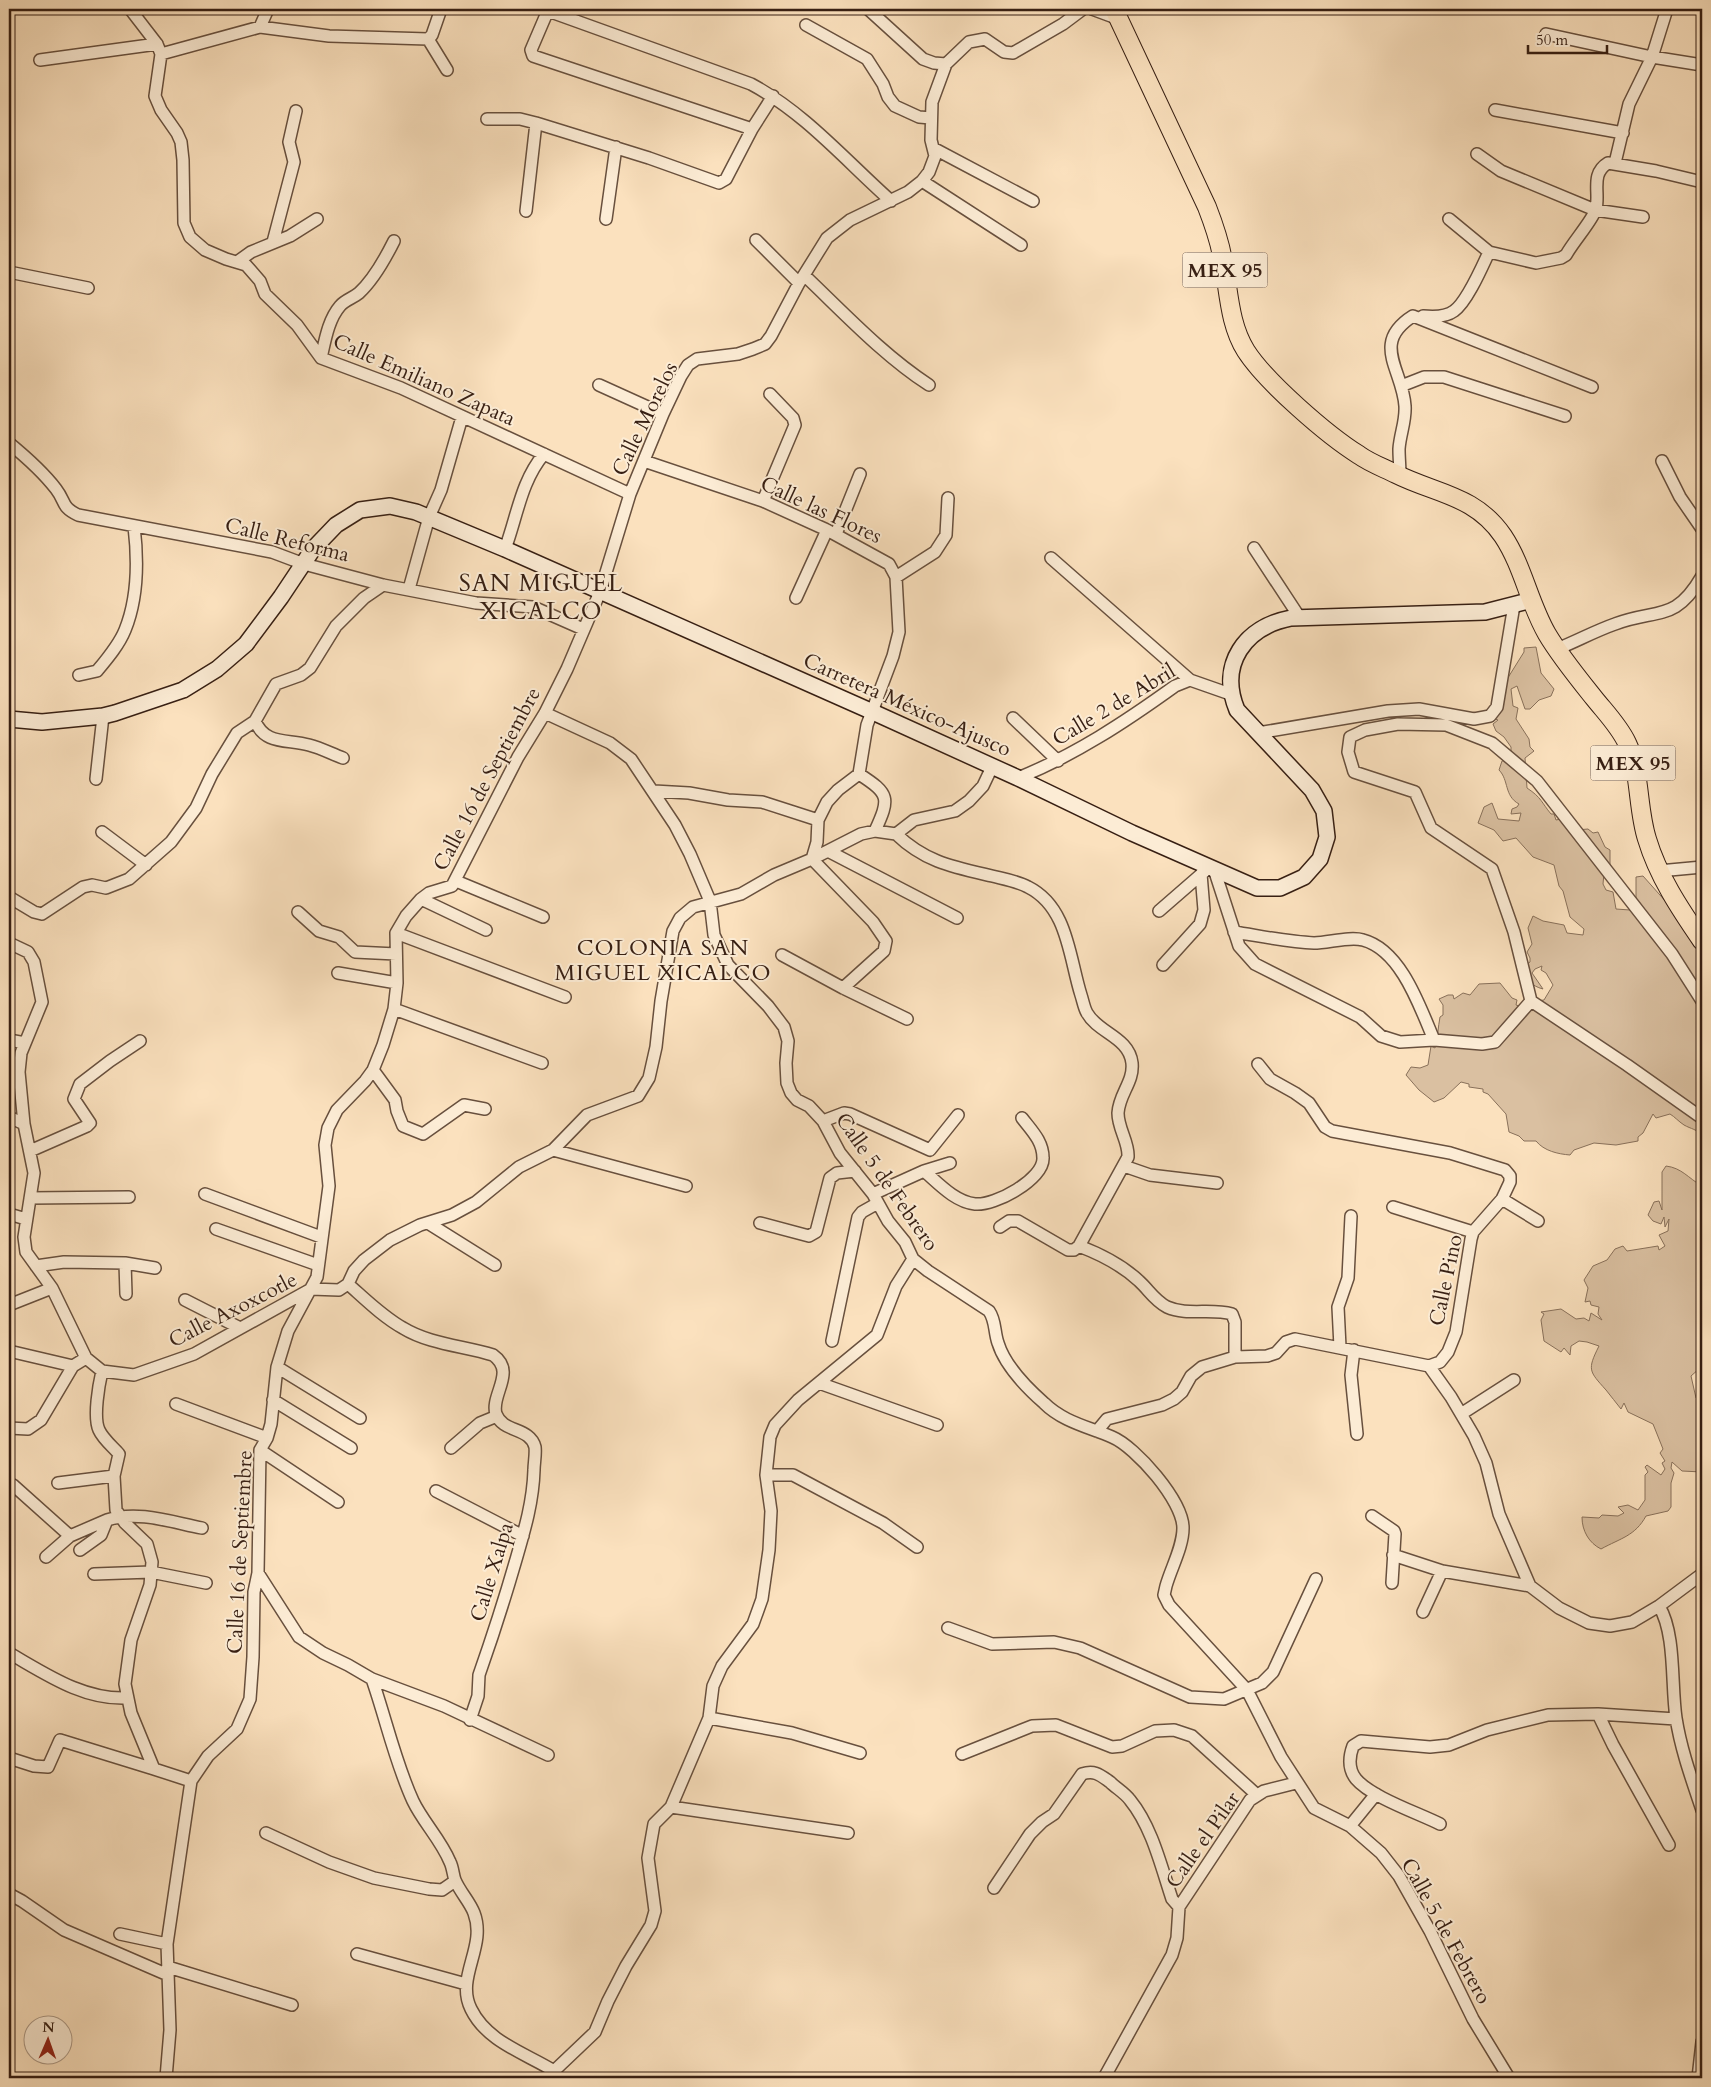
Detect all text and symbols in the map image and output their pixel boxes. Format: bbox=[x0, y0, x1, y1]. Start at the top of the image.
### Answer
scale bar bbox=[1528, 22, 1607, 54]
text: 50 m bbox=[1536, 30, 1568, 50]
road number: MEX 95 bbox=[1182, 252, 1268, 288]
street label: Calle Emiliano Zapata bbox=[328, 327, 520, 433]
street label: Calle Morelos bbox=[605, 357, 685, 481]
street label: Calle las Flores bbox=[756, 469, 886, 551]
street label: Calle Reforma bbox=[222, 511, 352, 569]
district label: SAN MIGUEL XICALCO bbox=[459, 567, 623, 628]
street label: Carretera México-Ajusco bbox=[798, 646, 1016, 764]
street label: Calle 2 de Abril bbox=[1047, 657, 1181, 753]
street label: Calle 16 de Septiembre bbox=[426, 682, 548, 876]
road number: MEX 95 bbox=[1590, 746, 1676, 780]
district label: COLONIA SAN MIGUEL XICALCO bbox=[555, 933, 771, 988]
street label: Calle 5 de Febrero bbox=[828, 1107, 946, 1257]
street label: Calle Pino bbox=[1422, 1232, 1470, 1328]
street label: Calle Axoxcotle bbox=[164, 1265, 302, 1355]
street label: Calle 16 de Septiembre bbox=[220, 1449, 260, 1655]
street label: Calle Xalpa bbox=[463, 1519, 521, 1625]
street label: Calle el Pilar bbox=[1159, 1786, 1247, 1894]
street label: Calle 5 de Febrero bbox=[1394, 1853, 1498, 2009]
north arrow bbox=[22, 2014, 72, 2064]
text: N bbox=[42, 2018, 55, 2037]

